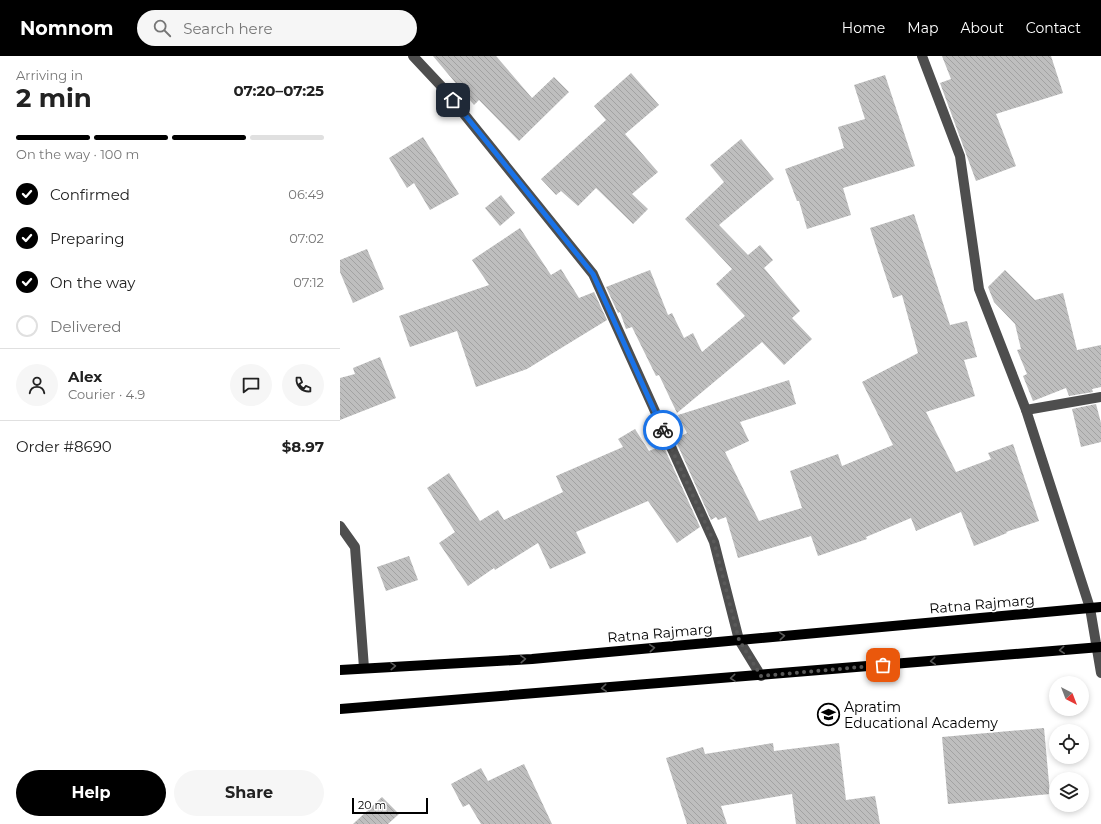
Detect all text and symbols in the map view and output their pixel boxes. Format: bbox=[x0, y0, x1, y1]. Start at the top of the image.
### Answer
search box bbox=[137, 10, 417, 46]
text: Nomnom bbox=[20, 17, 113, 40]
icon: search bbox=[151, 17, 173, 39]
text: Search here bbox=[183, 19, 273, 38]
text: Home bbox=[842, 19, 885, 37]
text: Map bbox=[907, 19, 938, 37]
text: About bbox=[960, 19, 1004, 37]
text: Contact bbox=[1026, 19, 1081, 37]
text: Arriving in bbox=[16, 67, 83, 83]
text: 07:20–07:25 bbox=[233, 81, 324, 100]
text: 2 min bbox=[16, 82, 92, 114]
pin bbox=[436, 83, 470, 117]
icon: home bbox=[442, 89, 464, 111]
text: On the way · 100 m bbox=[16, 146, 139, 162]
icon: check bbox=[16, 183, 38, 205]
text: Confirmed bbox=[50, 185, 130, 204]
text: 06:49 bbox=[288, 186, 324, 202]
icon: check bbox=[16, 227, 38, 249]
text: Preparing bbox=[50, 229, 125, 248]
text: 07:02 bbox=[289, 230, 324, 246]
icon: check bbox=[16, 271, 38, 293]
text: On the way bbox=[50, 273, 135, 292]
text: 07:12 bbox=[293, 274, 324, 290]
text: Delivered bbox=[50, 317, 122, 336]
button: person bbox=[16, 364, 58, 406]
button: chat bbox=[230, 364, 272, 406]
button: phone bbox=[282, 364, 324, 406]
text: Alex bbox=[68, 367, 102, 386]
text: Courier · 4.9 bbox=[68, 386, 145, 402]
courier bbox=[643, 410, 683, 450]
icon: bike bbox=[652, 419, 674, 441]
text: Order #8690 bbox=[16, 437, 112, 456]
text: $8.97 bbox=[282, 437, 324, 456]
street label: Ratna Rajmarg bbox=[929, 590, 1035, 618]
street label: Ratna Rajmarg bbox=[607, 619, 713, 647]
one-way arrow bbox=[779, 632, 785, 641]
one-way arrow bbox=[649, 644, 655, 653]
one-way arrow bbox=[1059, 646, 1065, 655]
pin bbox=[866, 648, 900, 682]
icon: bag bbox=[872, 654, 894, 676]
one-way arrow bbox=[520, 655, 526, 663]
one-way arrow bbox=[930, 657, 936, 666]
one-way arrow bbox=[390, 662, 396, 670]
one-way arrow bbox=[730, 673, 736, 682]
north arrow bbox=[1049, 676, 1089, 716]
map controls bbox=[1049, 676, 1089, 812]
one-way arrow bbox=[601, 684, 607, 693]
place label: Apratim Educational Academy bbox=[844, 698, 998, 732]
school or university icon: Apratim Educational Academy bbox=[816, 702, 842, 728]
button: locate bbox=[1049, 724, 1089, 764]
button: Help bbox=[16, 770, 166, 816]
button: Share bbox=[174, 770, 324, 816]
button: layers bbox=[1049, 772, 1089, 812]
scale bar bbox=[352, 796, 428, 815]
text: 20 m bbox=[358, 798, 386, 812]

